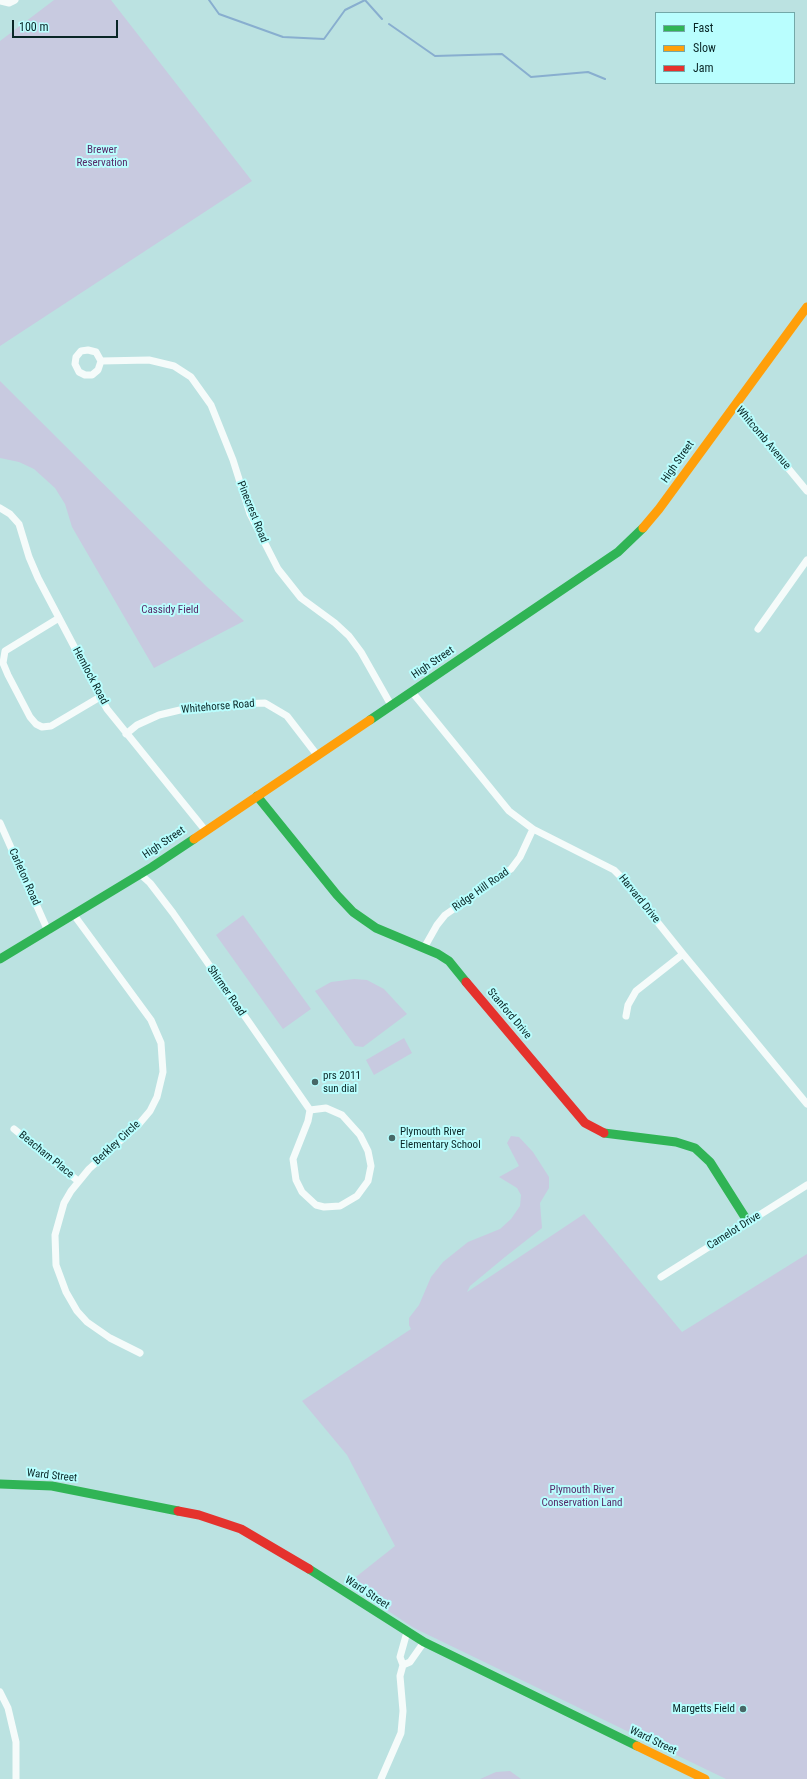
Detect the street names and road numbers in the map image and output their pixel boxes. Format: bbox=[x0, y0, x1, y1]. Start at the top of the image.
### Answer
street label: Whitcomb Avenue bbox=[733, 404, 793, 472]
street label: High Street bbox=[659, 438, 697, 486]
street label: Pinecrest Road bbox=[234, 479, 270, 545]
street label: High Street bbox=[409, 644, 457, 682]
street label: Hemlock Road bbox=[69, 645, 111, 707]
street label: Whitehorse Road bbox=[181, 697, 255, 717]
street label: High Street bbox=[140, 824, 188, 862]
street label: Carleton Road bbox=[6, 846, 42, 908]
street label: Ridge Hill Road bbox=[450, 866, 512, 914]
street label: Harvard Drive bbox=[615, 872, 663, 926]
street label: Shirmer Road bbox=[204, 963, 248, 1019]
street label: Stanford Drive bbox=[484, 986, 534, 1042]
street label: Berkley Circle bbox=[91, 1118, 143, 1168]
street label: Beacham Place bbox=[16, 1129, 76, 1181]
street label: Camelot Drive bbox=[705, 1209, 763, 1253]
street label: Ward Street bbox=[26, 1467, 78, 1485]
street label: Ward Street bbox=[342, 1574, 392, 1612]
street label: Ward Street bbox=[627, 1724, 679, 1758]

